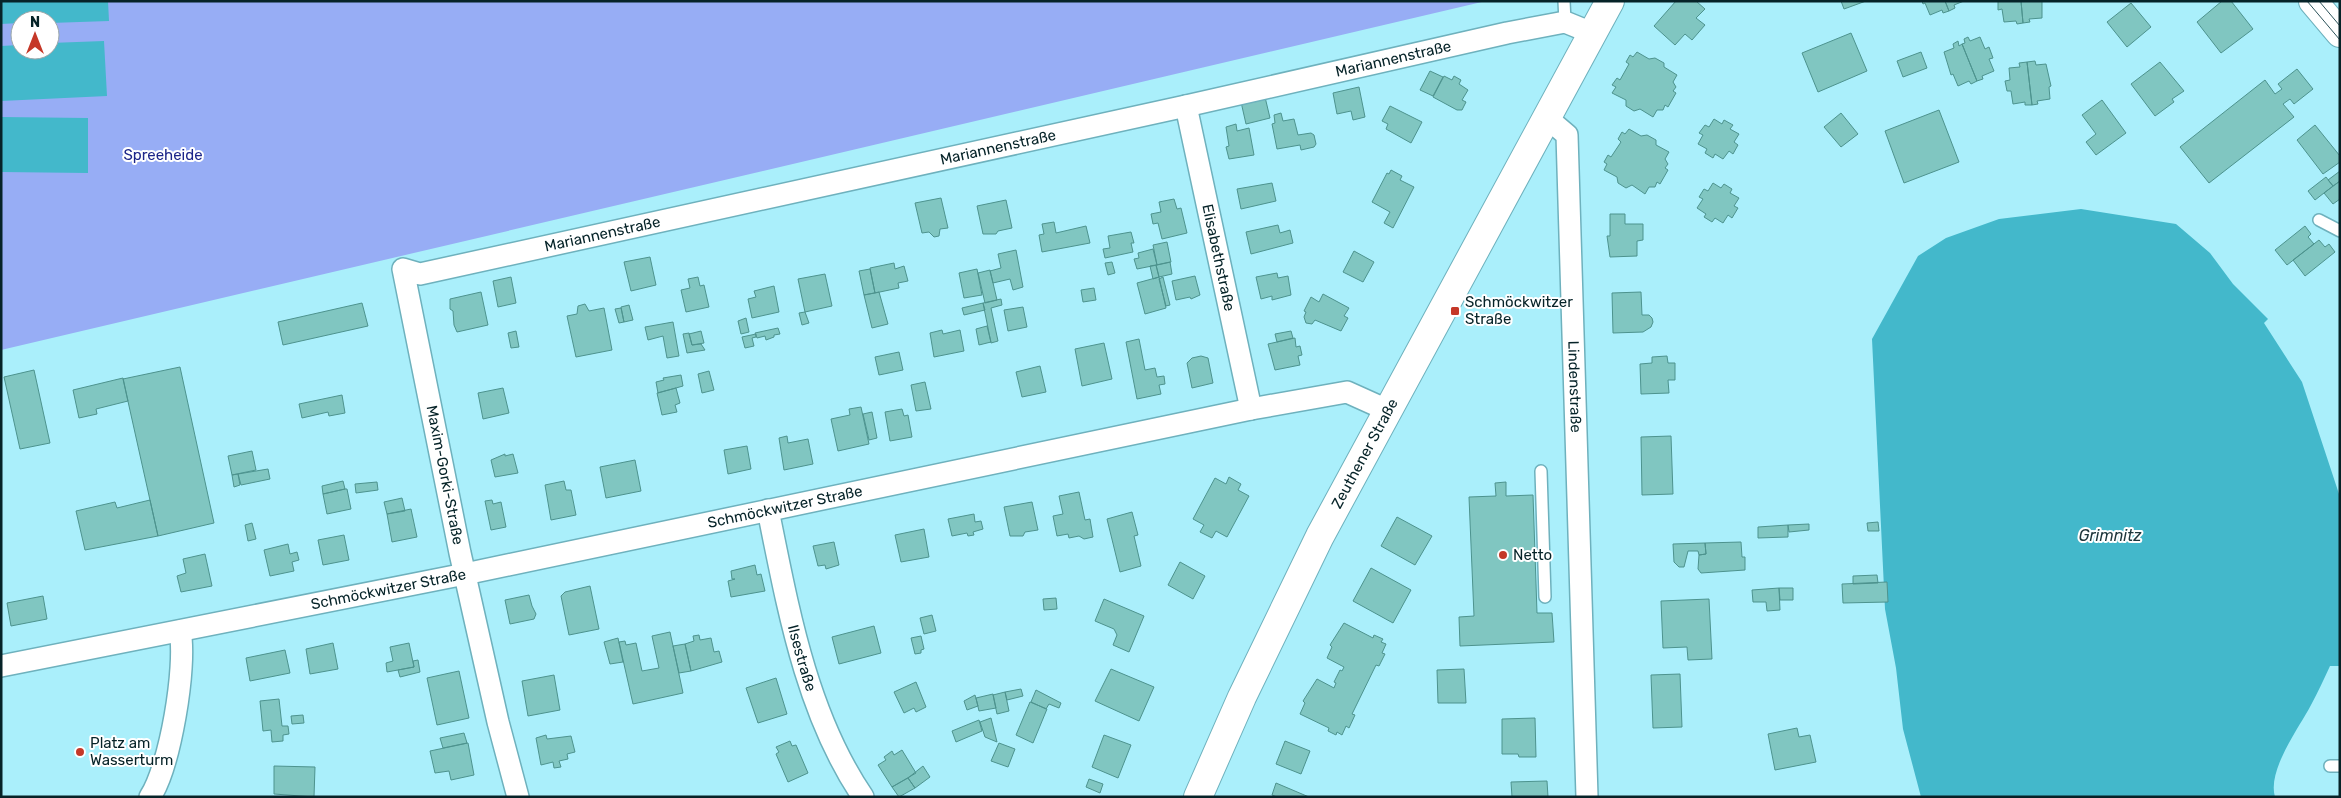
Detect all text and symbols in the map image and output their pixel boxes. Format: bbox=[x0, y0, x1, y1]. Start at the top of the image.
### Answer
north arrow bbox=[10, 10, 60, 60]
text: N bbox=[30, 14, 40, 31]
street label: Mariannenstraße bbox=[1334, 37, 1453, 81]
street label: Mariannenstraße bbox=[938, 126, 1058, 169]
park label: Spreeheide bbox=[123, 146, 203, 164]
street label: Elisabethstraße bbox=[1198, 202, 1239, 313]
street label: Mariannenstraße bbox=[543, 213, 662, 255]
place label: Schmöckwitzer Straße bbox=[1465, 293, 1573, 328]
marker: Schmöckwitzer Straße bbox=[1449, 305, 1461, 317]
street label: Lindenstraße bbox=[1564, 340, 1585, 433]
street label: Zeuthener Straße bbox=[1328, 395, 1402, 512]
street label: Maxim-Gorki-Straße bbox=[423, 404, 467, 546]
street label: Schmöckwitzer Straße bbox=[706, 482, 864, 532]
water label: Grimnitz bbox=[2079, 526, 2141, 545]
place label: Netto bbox=[1513, 546, 1552, 564]
marker: Netto bbox=[1497, 549, 1509, 561]
street label: Schmöckwitzer Straße bbox=[309, 565, 468, 613]
street label: Ilsestraße bbox=[784, 623, 820, 694]
place label: Platz am Wasserturm bbox=[90, 734, 173, 769]
marker: Platz am Wasserturm bbox=[74, 746, 86, 758]

